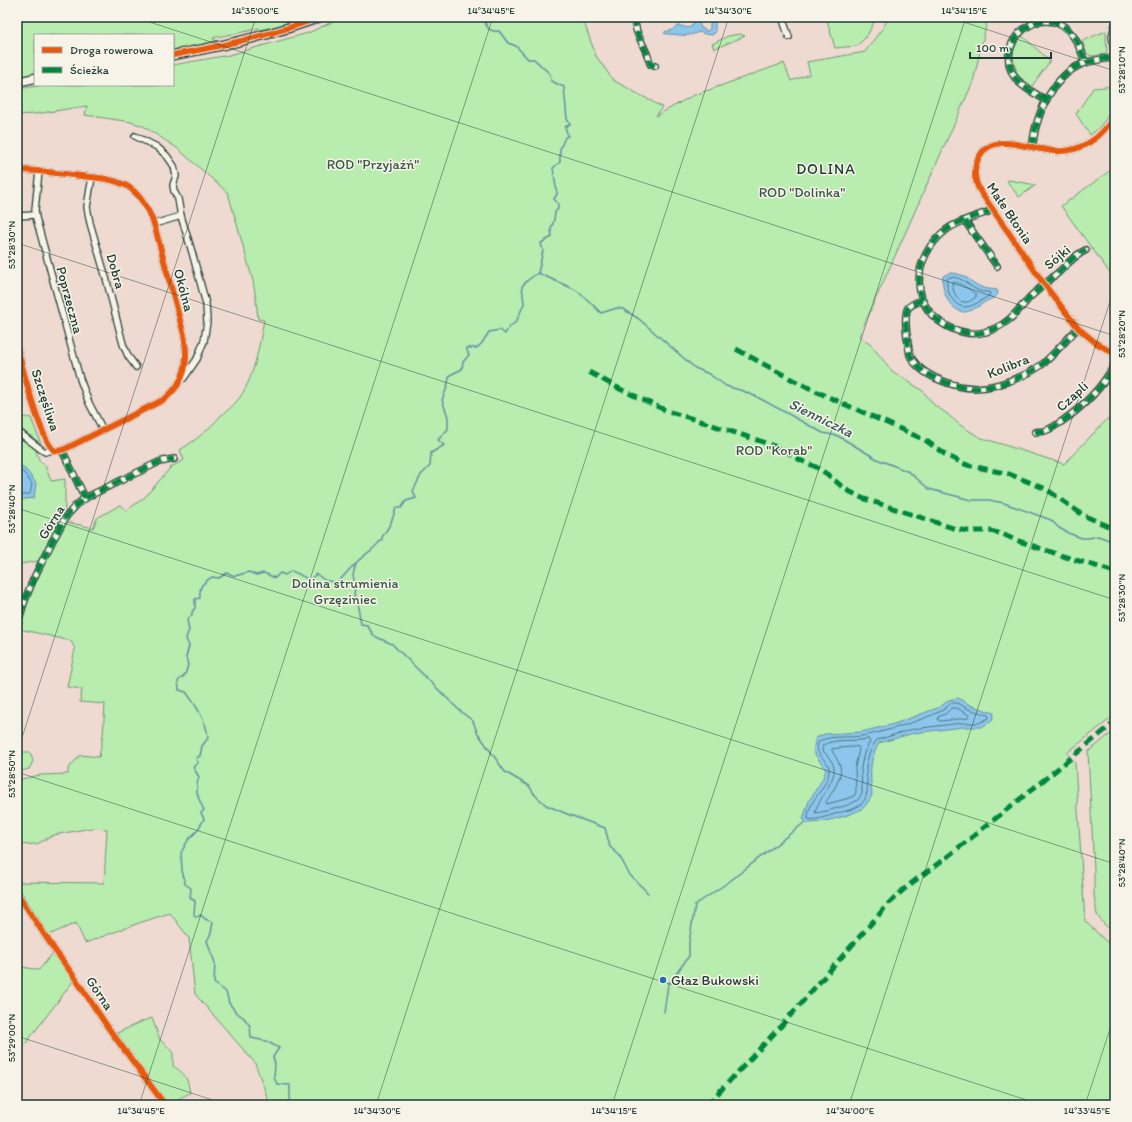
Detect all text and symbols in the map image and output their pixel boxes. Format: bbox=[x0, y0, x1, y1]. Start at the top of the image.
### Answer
text: 14°35'00"E bbox=[231, 4, 279, 17]
text: 14°34'45"E bbox=[467, 4, 515, 17]
text: 14°34'30"E bbox=[704, 4, 752, 17]
text: 14°34'15"E bbox=[941, 4, 987, 17]
legend bbox=[34, 34, 174, 86]
scale bar bbox=[970, 34, 1051, 60]
text: 100 m bbox=[976, 41, 1009, 55]
text: Droga rowerowa bbox=[70, 43, 154, 57]
text: 53°28'10"N bbox=[1115, 46, 1128, 94]
text: Ścieżka bbox=[70, 63, 110, 77]
park label: ROD "Przyjaźń" bbox=[327, 156, 419, 173]
district label: DOLINA bbox=[796, 160, 856, 178]
street label: Małe Błonia bbox=[983, 179, 1036, 247]
park label: ROD "Dolinka" bbox=[759, 184, 845, 201]
text: 53°28'30"N bbox=[5, 221, 18, 269]
street label: Sójki bbox=[1041, 241, 1074, 273]
street label: Dobra bbox=[102, 252, 129, 291]
street label: Poprzeczna bbox=[52, 265, 87, 336]
street label: Okólna bbox=[170, 267, 198, 314]
text: 53°28'20"N bbox=[1115, 310, 1128, 358]
street label: Kolibra bbox=[985, 350, 1032, 383]
street label: Szczęśliwa bbox=[28, 367, 64, 433]
street label: Czapli bbox=[1053, 378, 1092, 415]
water label: Sienniczka bbox=[786, 395, 856, 441]
park label: ROD "Korab" bbox=[736, 442, 812, 459]
text: 53°28'40"N bbox=[5, 484, 18, 533]
street label: Górna bbox=[34, 501, 69, 543]
text: 53°28'30"N bbox=[1115, 574, 1128, 622]
park label: Dolina strumienia Grzęziniec bbox=[292, 575, 399, 608]
text: 53°28'50"N bbox=[5, 750, 18, 798]
text: 53°28'40"N bbox=[1115, 838, 1128, 887]
place label: Głaz Bukowski bbox=[671, 972, 759, 989]
street label: Górna bbox=[82, 973, 117, 1014]
marker: Głaz Bukowski bbox=[658, 975, 668, 985]
text: 53°29'00"N bbox=[5, 1013, 18, 1062]
text: 14°34'45"E bbox=[117, 1104, 165, 1117]
text: 14°34'30"E bbox=[353, 1104, 401, 1117]
text: 14°34'15"E bbox=[591, 1104, 637, 1117]
text: 14°34'00"E bbox=[826, 1104, 875, 1117]
text: 14°33'45"E bbox=[1064, 1104, 1111, 1117]

